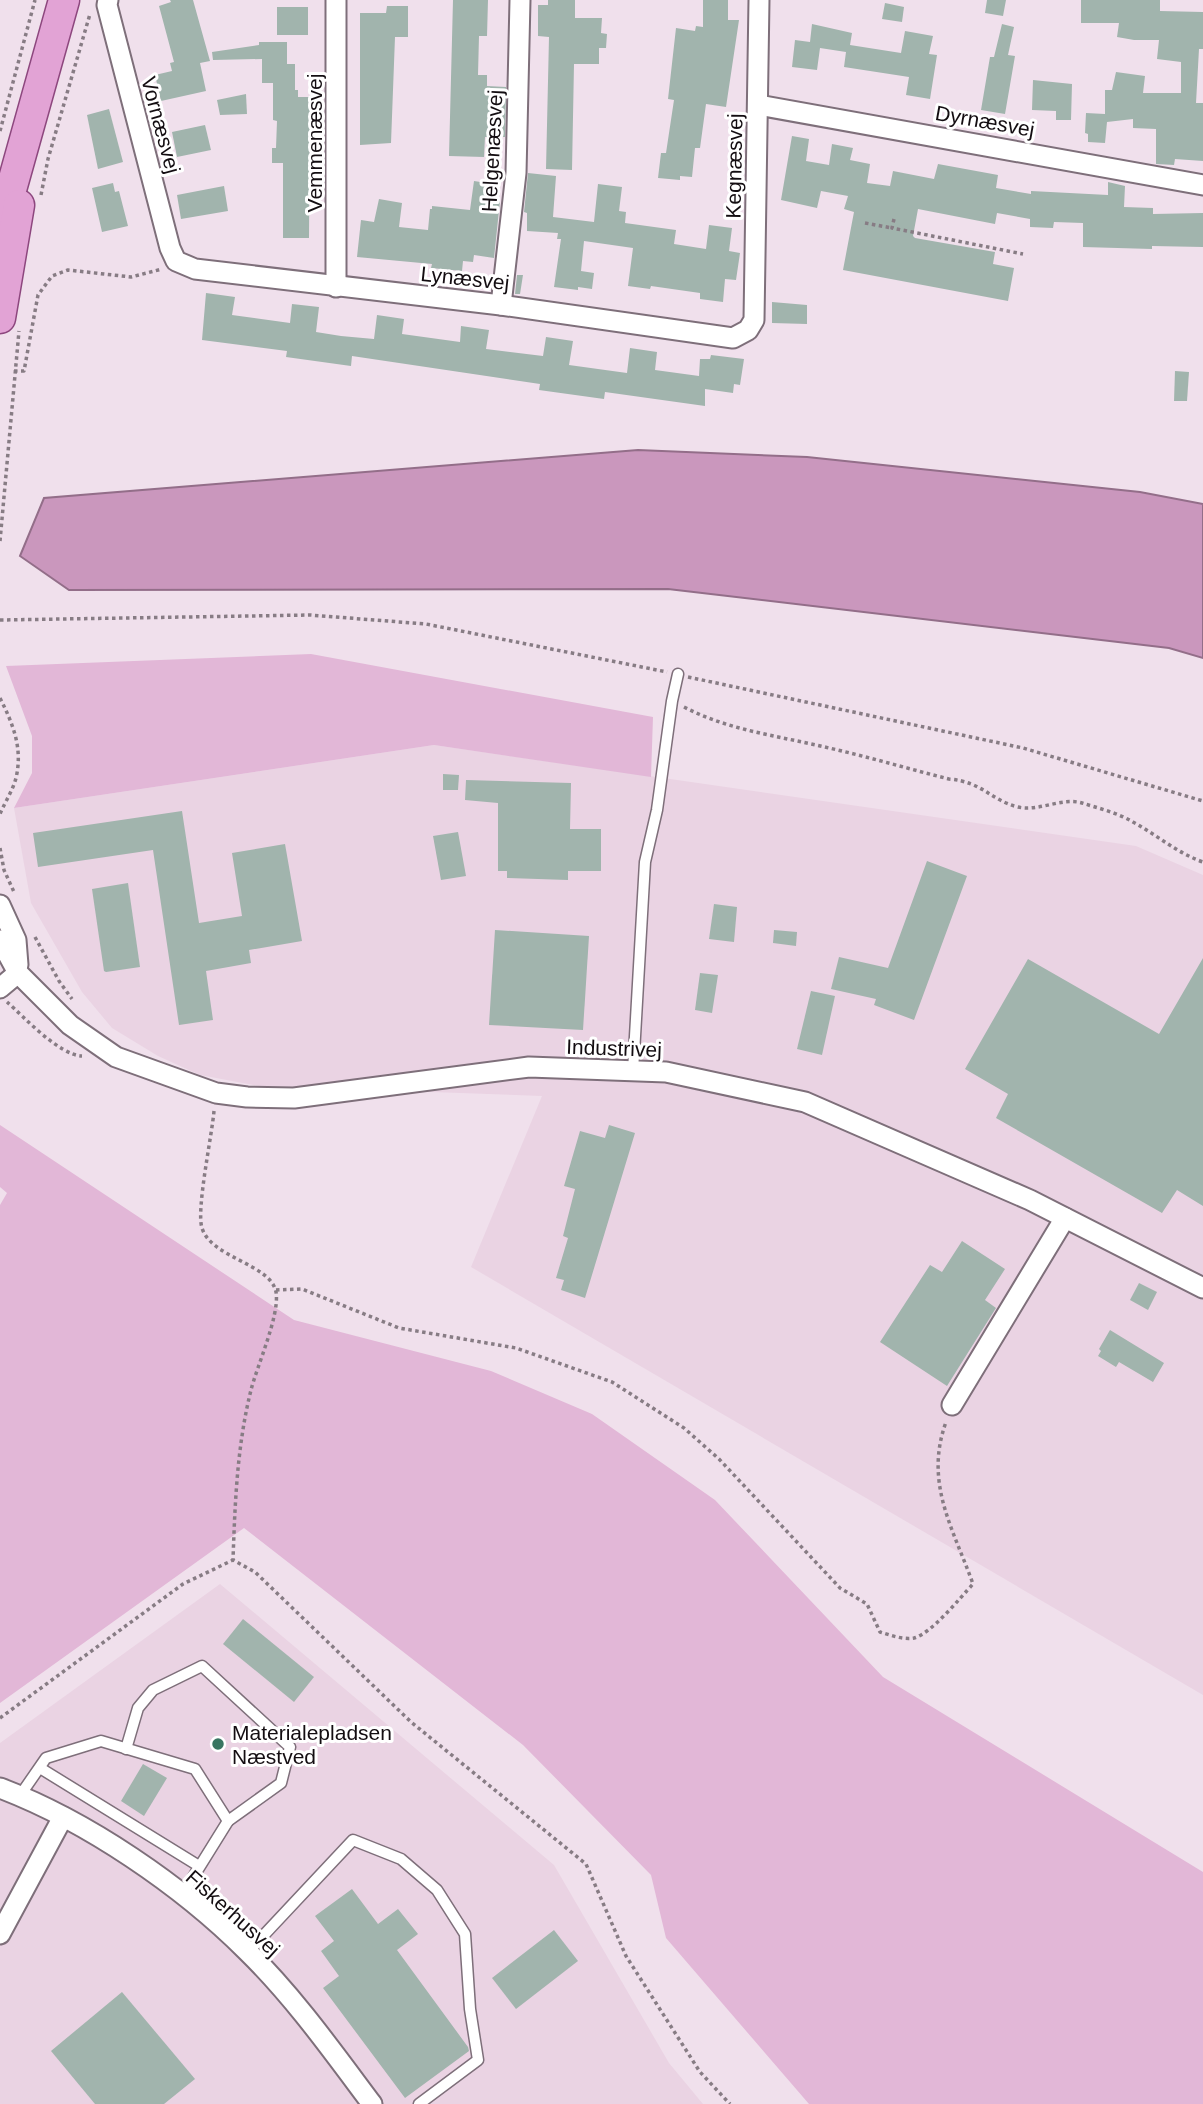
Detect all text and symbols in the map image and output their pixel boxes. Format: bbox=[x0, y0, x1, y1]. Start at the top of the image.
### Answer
street label: Vornæsvej bbox=[137, 74, 185, 176]
street label: Vemmenæsvej bbox=[303, 74, 326, 212]
street label: Helgenæsvej bbox=[477, 89, 507, 213]
street label: Dyrnæsvej bbox=[934, 101, 1036, 141]
street label: Kegnæsvej bbox=[722, 113, 746, 219]
street label: Lynæsvej bbox=[419, 262, 511, 294]
street label: Industrivej bbox=[566, 1035, 662, 1061]
place label: Materialepladsen Næstved bbox=[232, 1721, 392, 1768]
marker: Materialepladsen Næstved bbox=[210, 1736, 226, 1752]
street label: Fiskerhusvej bbox=[182, 1865, 284, 1961]

